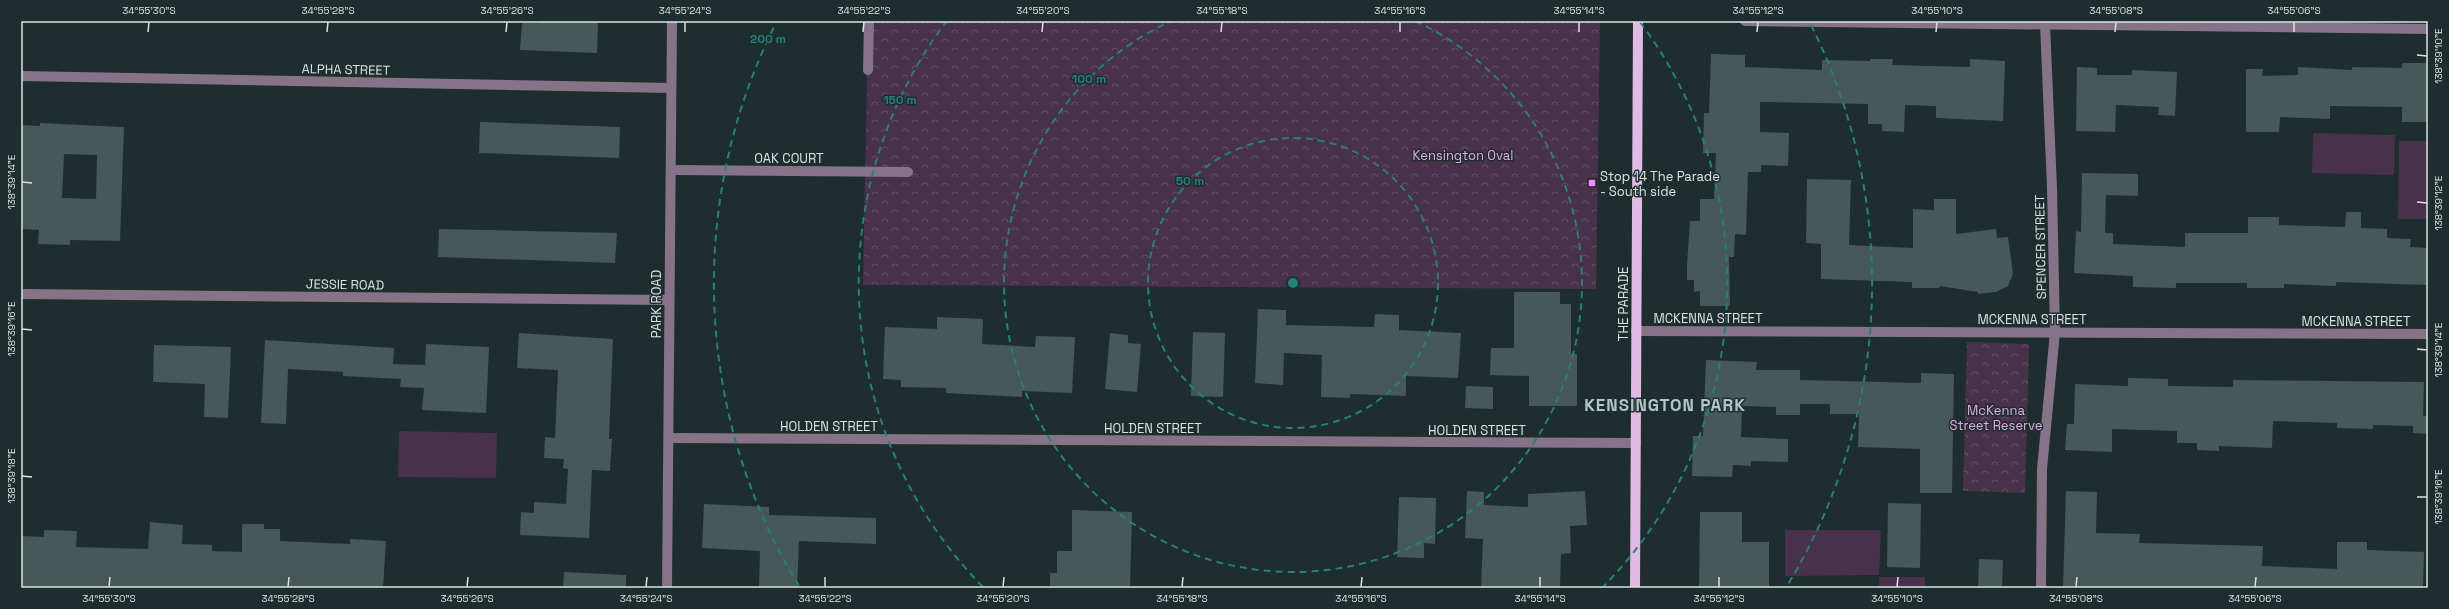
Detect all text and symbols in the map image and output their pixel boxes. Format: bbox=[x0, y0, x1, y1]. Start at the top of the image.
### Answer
text: 34°55'30"S bbox=[122, 4, 176, 17]
text: 34°55'28"S bbox=[301, 4, 355, 17]
text: 34°55'26"S bbox=[480, 4, 534, 17]
text: 34°55'24"S bbox=[659, 4, 711, 17]
text: 34°55'22"S bbox=[837, 4, 891, 17]
text: 34°55'20"S bbox=[1016, 4, 1070, 17]
text: 34°55'18"S bbox=[1196, 4, 1248, 17]
text: 34°55'16"S bbox=[1374, 4, 1426, 17]
text: 34°55'14"S bbox=[1553, 4, 1605, 17]
text: 34°55'12"S bbox=[1732, 4, 1784, 17]
text: 34°55'10"S bbox=[1911, 4, 1963, 17]
text: 34°55'08"S bbox=[2089, 4, 2143, 17]
text: 34°55'06"S bbox=[2267, 4, 2321, 17]
text: 138°39'10"E bbox=[2432, 28, 2445, 84]
text: 200 m bbox=[750, 31, 786, 47]
street label: ALPHA STREET bbox=[302, 60, 391, 79]
text: 100 m bbox=[1072, 71, 1106, 87]
text: 150 m bbox=[883, 92, 917, 108]
park label: Kensington Oval bbox=[1413, 147, 1513, 164]
street label: OAK COURT bbox=[754, 150, 824, 167]
text: 138°39'14"E bbox=[5, 154, 18, 209]
place label: Stop 14 The Parade - South side bbox=[1600, 168, 1720, 200]
text: 50 m bbox=[1176, 173, 1204, 189]
text: 138°39'12"E bbox=[2432, 175, 2445, 231]
marker: Stop 14 The Parade - South side bbox=[1587, 178, 1597, 188]
street label: SPENCER STREET bbox=[2031, 194, 2050, 299]
street label: THE PARADE bbox=[1615, 267, 1632, 341]
street label: PARK ROAD bbox=[648, 270, 665, 338]
street label: JESSIE ROAD bbox=[306, 275, 384, 294]
centre of rings bbox=[1286, 276, 1300, 290]
text: 138°39'16"E bbox=[5, 301, 18, 357]
street label: MCKENNA STREET bbox=[1653, 310, 1763, 327]
street label: MCKENNA STREET bbox=[1977, 311, 2087, 328]
street label: MCKENNA STREET bbox=[2301, 313, 2411, 330]
text: 138°39'14"E bbox=[2432, 322, 2445, 377]
district label: KENSINGTON PARK bbox=[1584, 394, 1746, 416]
park label: McKenna Street Reserve bbox=[1950, 402, 2042, 434]
street label: HOLDEN STREET bbox=[780, 418, 878, 435]
street label: HOLDEN STREET bbox=[1104, 420, 1202, 437]
street label: HOLDEN STREET bbox=[1428, 422, 1526, 439]
text: 138°39'18"E bbox=[5, 448, 18, 504]
text: 138°39'16"E bbox=[2432, 469, 2445, 525]
text: 34°55'30"S bbox=[82, 592, 136, 605]
text: 34°55'28"S bbox=[261, 592, 315, 605]
text: 34°55'26"S bbox=[440, 592, 494, 605]
text: 34°55'24"S bbox=[620, 592, 672, 605]
text: 34°55'22"S bbox=[798, 592, 852, 605]
text: 34°55'20"S bbox=[976, 592, 1030, 605]
text: 34°55'18"S bbox=[1156, 592, 1208, 605]
text: 34°55'16"S bbox=[1335, 592, 1387, 605]
text: 34°55'14"S bbox=[1514, 592, 1566, 605]
text: 34°55'12"S bbox=[1693, 592, 1745, 605]
text: 34°55'10"S bbox=[1871, 592, 1923, 605]
text: 34°55'08"S bbox=[2049, 592, 2103, 605]
text: 34°55'06"S bbox=[2228, 592, 2282, 605]

